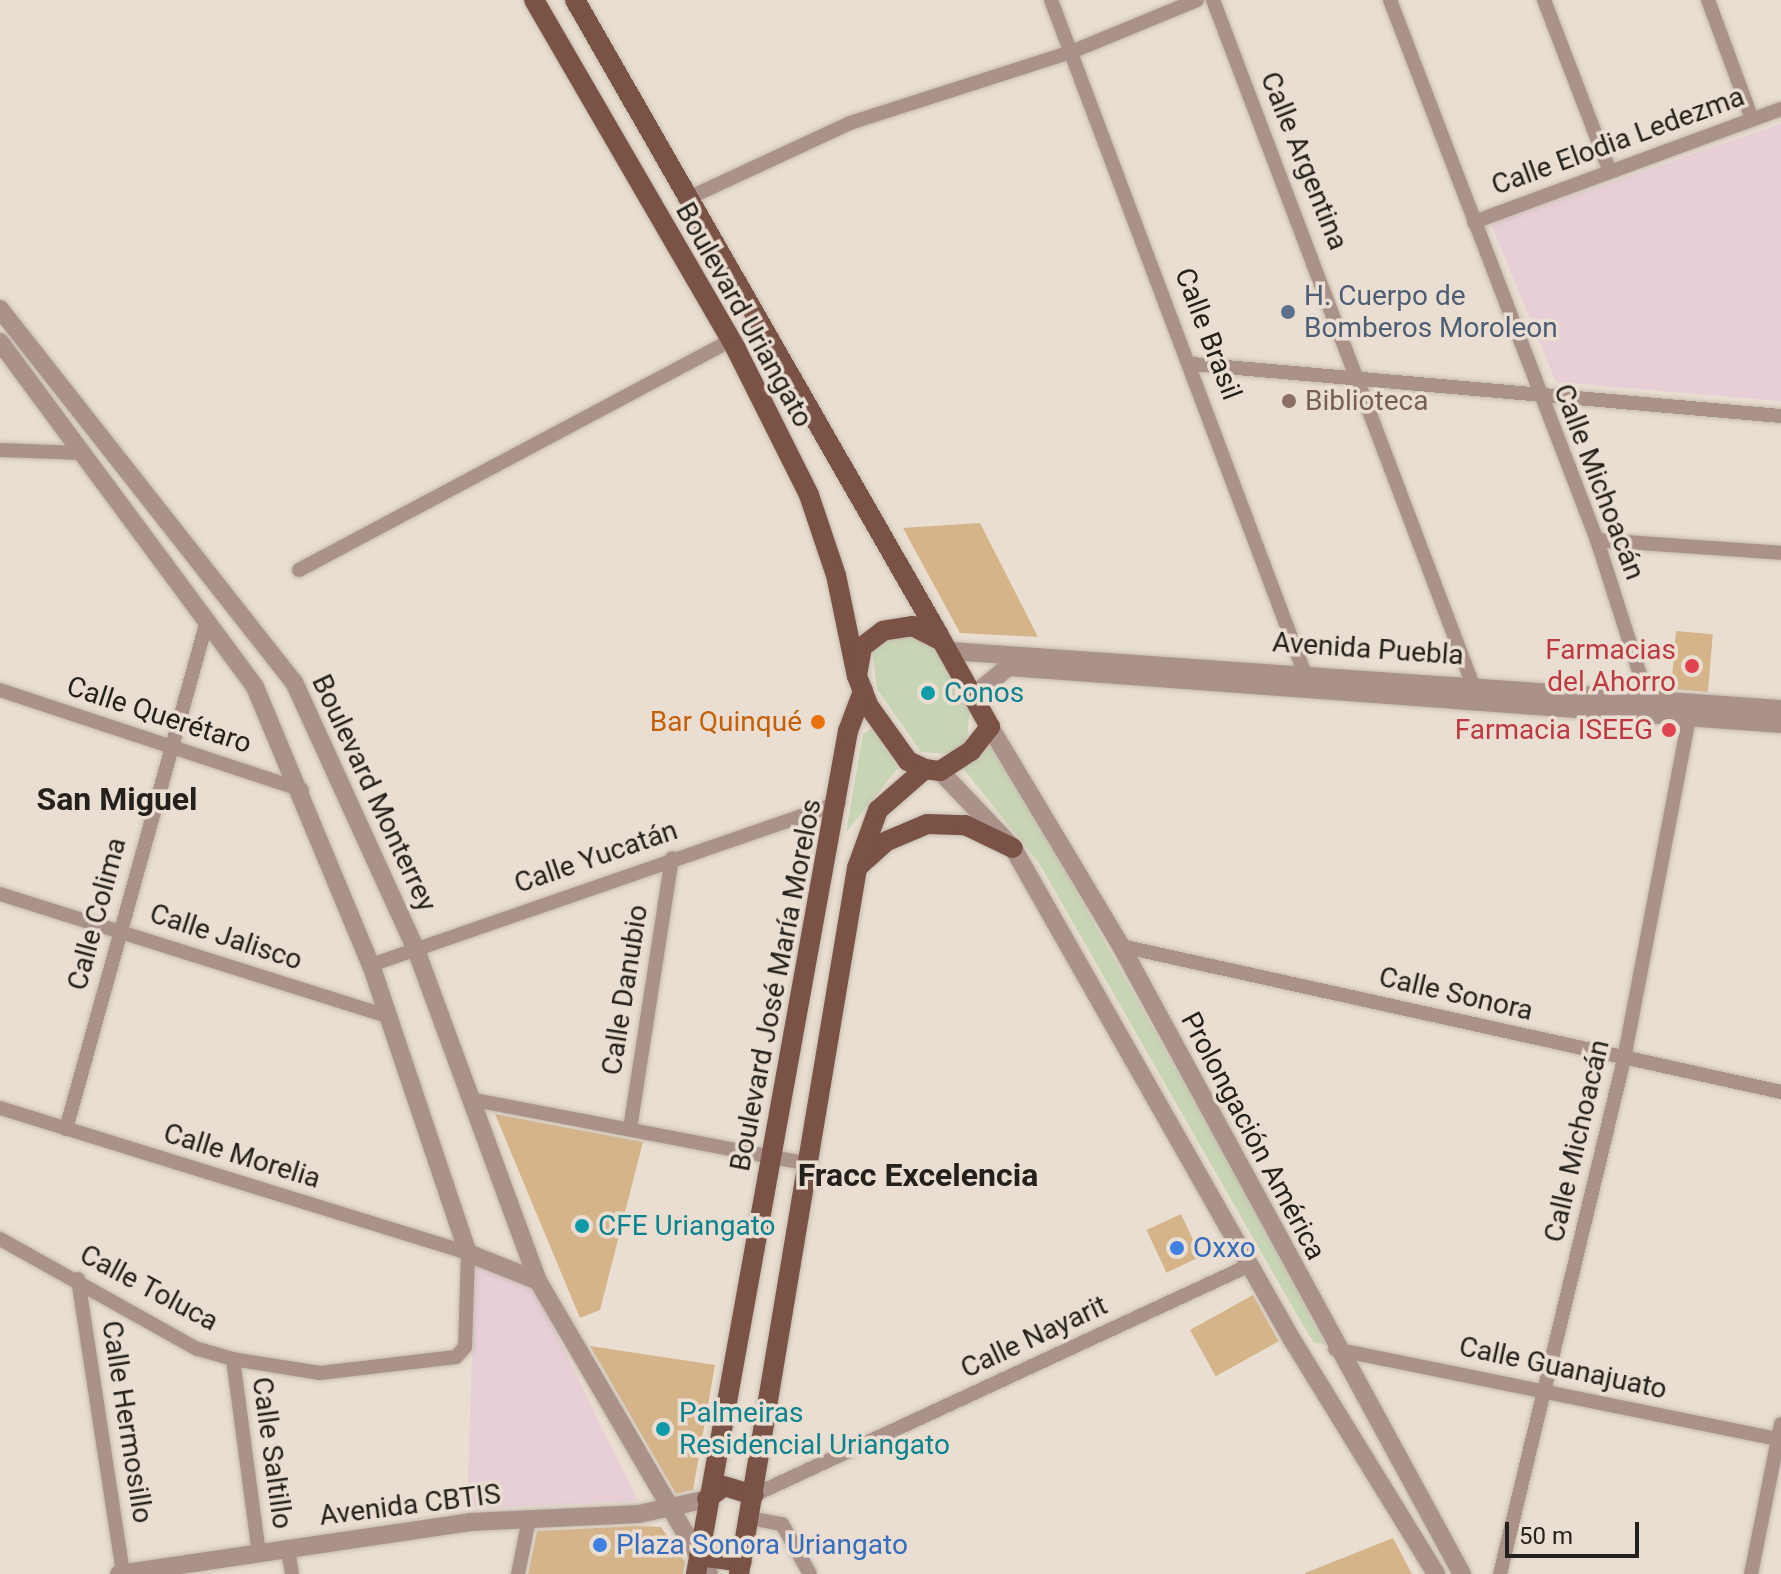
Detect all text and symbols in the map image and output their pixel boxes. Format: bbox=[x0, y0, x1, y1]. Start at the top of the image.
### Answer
street label: Calle Argentina bbox=[1253, 67, 1355, 255]
street label: Calle Elodia Ledezma bbox=[1487, 80, 1749, 202]
street label: Boulevard Uriangato bbox=[668, 197, 820, 433]
street label: Calle Brasil bbox=[1167, 263, 1249, 405]
place label: H. Cuerpo de Bomberos Moroleon bbox=[1304, 279, 1558, 345]
marker: H. Cuerpo de Bomberos Moroleon bbox=[1279, 303, 1297, 321]
street label: Calle Michoacán bbox=[1546, 379, 1652, 585]
place label: Biblioteca bbox=[1305, 384, 1428, 418]
marker: Biblioteca bbox=[1280, 392, 1298, 410]
street label: Avenida Puebla bbox=[1271, 626, 1465, 672]
place label: Farmacias del Ahorro bbox=[1545, 633, 1676, 699]
marker: Farmacias del Ahorro bbox=[1683, 657, 1701, 675]
street label: Calle Querétaro bbox=[62, 669, 256, 761]
street label: Boulevard Monterrey bbox=[304, 669, 444, 917]
place label: Conos bbox=[944, 676, 1024, 710]
marker: Conos bbox=[919, 684, 937, 702]
place label: Bar Quinqué bbox=[650, 705, 802, 739]
marker: Bar Quinqué bbox=[809, 713, 827, 731]
place label: Farmacia ISEEG bbox=[1455, 713, 1653, 747]
marker: Farmacia ISEEG bbox=[1660, 721, 1678, 739]
district label: San Miguel bbox=[36, 780, 198, 818]
street label: Boulevard José María Morelos bbox=[723, 796, 829, 1174]
street label: Calle Yucatán bbox=[510, 813, 682, 901]
street label: Calle Colima bbox=[61, 834, 133, 994]
street label: Calle Jalisco bbox=[146, 897, 306, 977]
street label: Calle Danubio bbox=[595, 902, 655, 1078]
street label: Calle Sonora bbox=[1376, 960, 1536, 1028]
street label: Prolongación América bbox=[1173, 1006, 1333, 1266]
street label: Calle Michoacán bbox=[1537, 1036, 1617, 1246]
street label: Calle Morelia bbox=[160, 1116, 324, 1196]
district label: Fracc Excelencia bbox=[798, 1156, 1038, 1194]
place label: CFE Uriangato bbox=[598, 1209, 776, 1243]
marker: CFE Uriangato bbox=[573, 1217, 591, 1235]
place label: Oxxo bbox=[1193, 1231, 1256, 1265]
street label: Calle Toluca bbox=[74, 1237, 224, 1339]
marker: Oxxo bbox=[1168, 1239, 1186, 1257]
street label: Calle Nayarit bbox=[955, 1288, 1113, 1386]
street label: Calle Hermosillo bbox=[94, 1318, 160, 1526]
street label: Calle Guanajuato bbox=[1456, 1330, 1670, 1406]
street label: Calle Saltillo bbox=[245, 1375, 299, 1531]
place label: Palmeiras Residencial Uriangato bbox=[679, 1396, 950, 1462]
marker: Palmeiras Residencial Uriangato bbox=[654, 1420, 672, 1438]
street label: Avenida CBTIS bbox=[317, 1477, 503, 1533]
scale bar bbox=[1509, 1506, 1643, 1556]
text: 50 m bbox=[1519, 1522, 1573, 1550]
place label: Plaza Sonora Uriangato bbox=[616, 1528, 908, 1562]
marker: Plaza Sonora Uriangato bbox=[591, 1536, 609, 1554]

